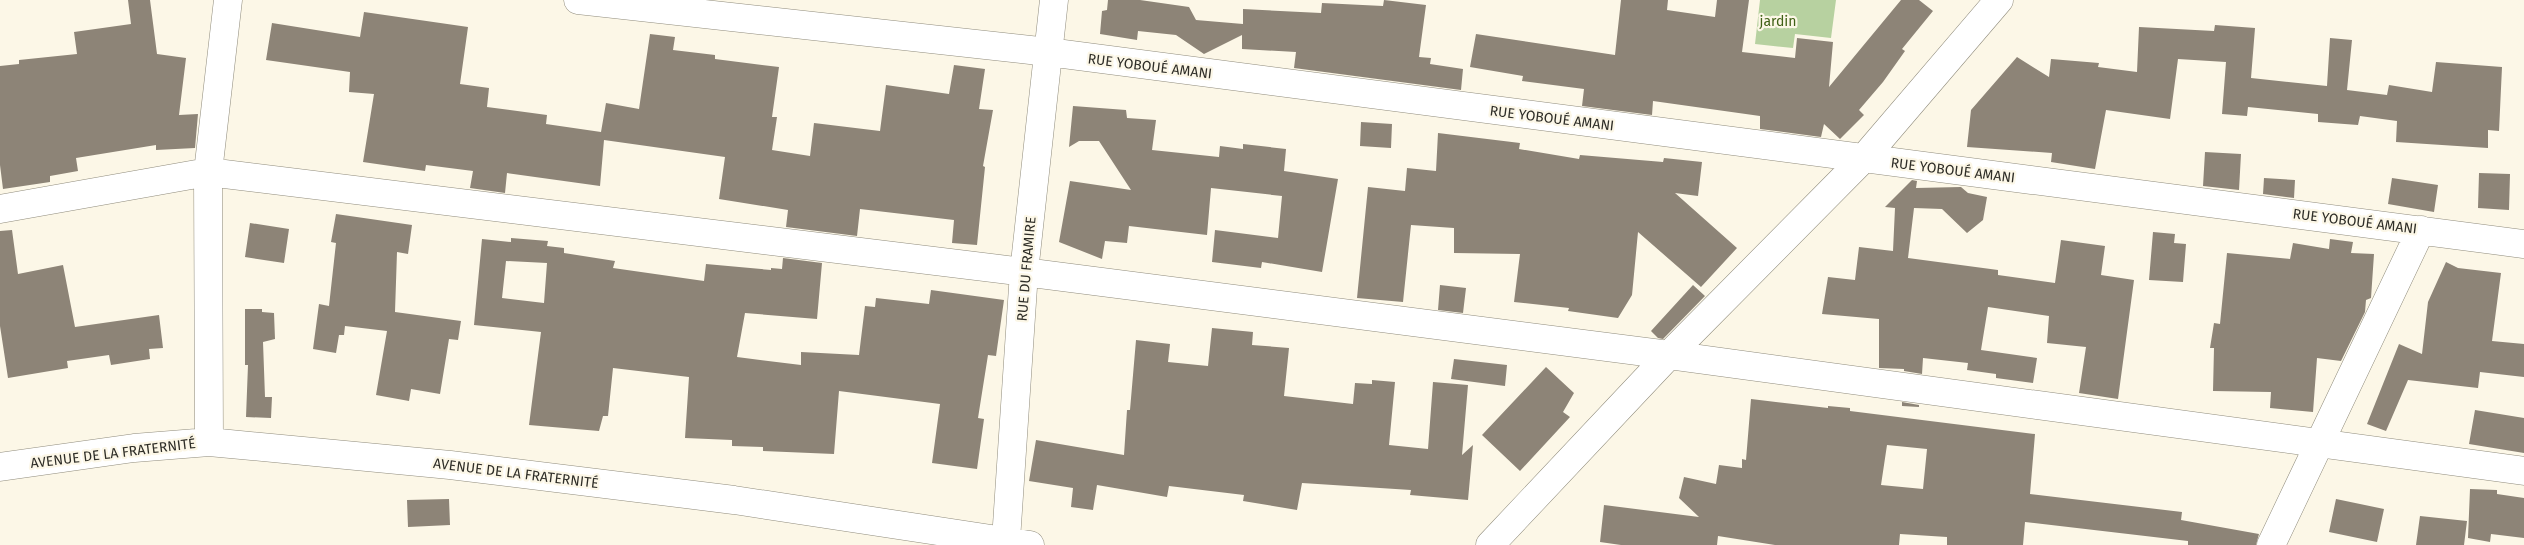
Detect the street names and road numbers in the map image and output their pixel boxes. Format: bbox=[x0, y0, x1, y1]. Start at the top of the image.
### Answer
street label: RUE YOBOUÉ AMANI bbox=[1087, 49, 1213, 83]
street label: RUE YOBOUÉ AMANI bbox=[1489, 101, 1615, 135]
street label: RUE YOBOUÉ AMANI bbox=[1890, 153, 2016, 187]
street label: RUE YOBOUÉ AMANI bbox=[2292, 204, 2418, 238]
street label: RUE DU FRAMIRE bbox=[1013, 216, 1040, 322]
street label: AVENUE DE LA FRATERNITÉ bbox=[29, 434, 197, 472]
street label: AVENUE DE LA FRATERNITÉ bbox=[432, 454, 600, 492]

